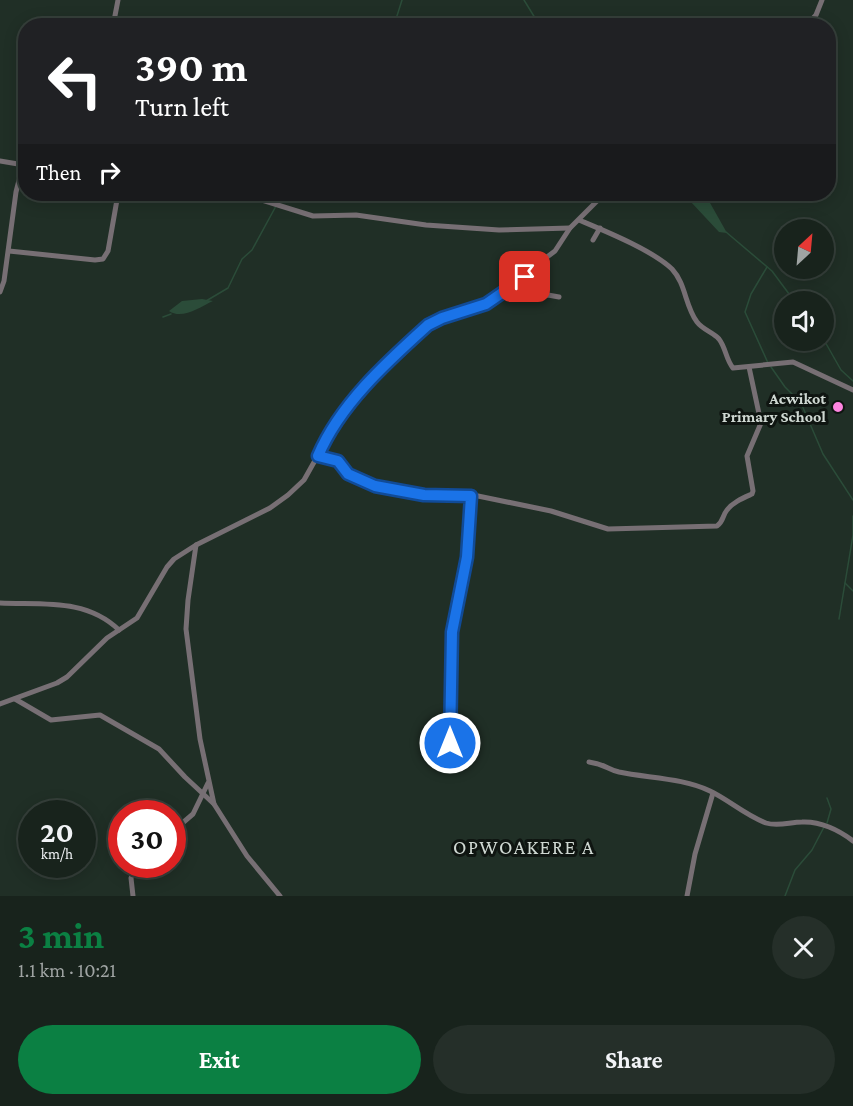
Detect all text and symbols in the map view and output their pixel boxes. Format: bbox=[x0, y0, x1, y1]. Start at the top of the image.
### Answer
icon: left bbox=[36, 42, 114, 120]
text: 390 m bbox=[135, 43, 248, 90]
text: Turn left bbox=[135, 92, 229, 122]
icon: right bbox=[93, 156, 126, 189]
text: Then bbox=[36, 160, 81, 185]
north arrow bbox=[774, 219, 834, 279]
map controls bbox=[774, 219, 834, 351]
pin bbox=[499, 251, 550, 302]
icon: arrive bbox=[508, 260, 541, 293]
button: sound bbox=[774, 291, 834, 351]
place label: Acwikot Primary School bbox=[722, 390, 826, 425]
marker: Acwikot Primary School bbox=[831, 400, 845, 414]
position arrow bbox=[418, 711, 482, 775]
speed limit sign: 30 bbox=[108, 800, 186, 878]
text: 20 bbox=[40, 815, 74, 848]
district label: OPWOAKERE A bbox=[453, 836, 595, 858]
text: km/h bbox=[41, 846, 73, 862]
text: 3 min bbox=[18, 916, 104, 956]
button: close bbox=[772, 916, 835, 979]
text: 1.1 km · 10:21 bbox=[18, 959, 116, 981]
button: Exit bbox=[18, 1025, 421, 1094]
button: Share bbox=[433, 1025, 835, 1094]

